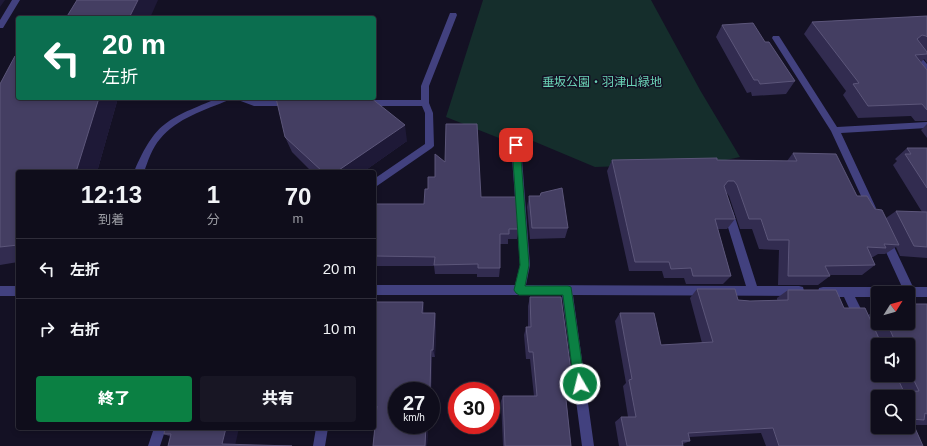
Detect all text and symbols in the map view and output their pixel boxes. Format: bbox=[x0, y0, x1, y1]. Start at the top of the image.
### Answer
text: 20 m bbox=[102, 29, 166, 60]
icon: left bbox=[36, 32, 88, 84]
text: 左折 bbox=[102, 67, 138, 87]
park label: 垂坂公園・羽津山緑地 bbox=[542, 75, 662, 89]
pin bbox=[499, 128, 533, 162]
icon: arrive bbox=[505, 134, 527, 156]
text: 12:13 bbox=[81, 181, 142, 208]
text: 1 bbox=[207, 181, 220, 208]
text: 70 bbox=[285, 183, 311, 210]
text: m bbox=[293, 211, 303, 226]
text: 到着 bbox=[98, 212, 124, 227]
text: 分 bbox=[207, 212, 220, 227]
icon: left bbox=[36, 258, 58, 280]
text: 20 m bbox=[323, 260, 356, 277]
text: 左折 bbox=[70, 261, 100, 278]
north arrow bbox=[871, 286, 915, 330]
map controls bbox=[871, 286, 915, 434]
icon: right bbox=[36, 318, 58, 340]
text: 10 m bbox=[323, 320, 356, 337]
text: 右折 bbox=[70, 321, 100, 338]
button: sound bbox=[871, 338, 915, 382]
position arrow bbox=[559, 363, 601, 405]
button: 終了 bbox=[36, 376, 192, 422]
button: 共有 bbox=[200, 376, 356, 422]
speed limit sign: 30 bbox=[448, 382, 500, 434]
button: search bbox=[871, 390, 915, 434]
text: 27 bbox=[403, 392, 425, 414]
text: km/h bbox=[403, 412, 425, 423]

